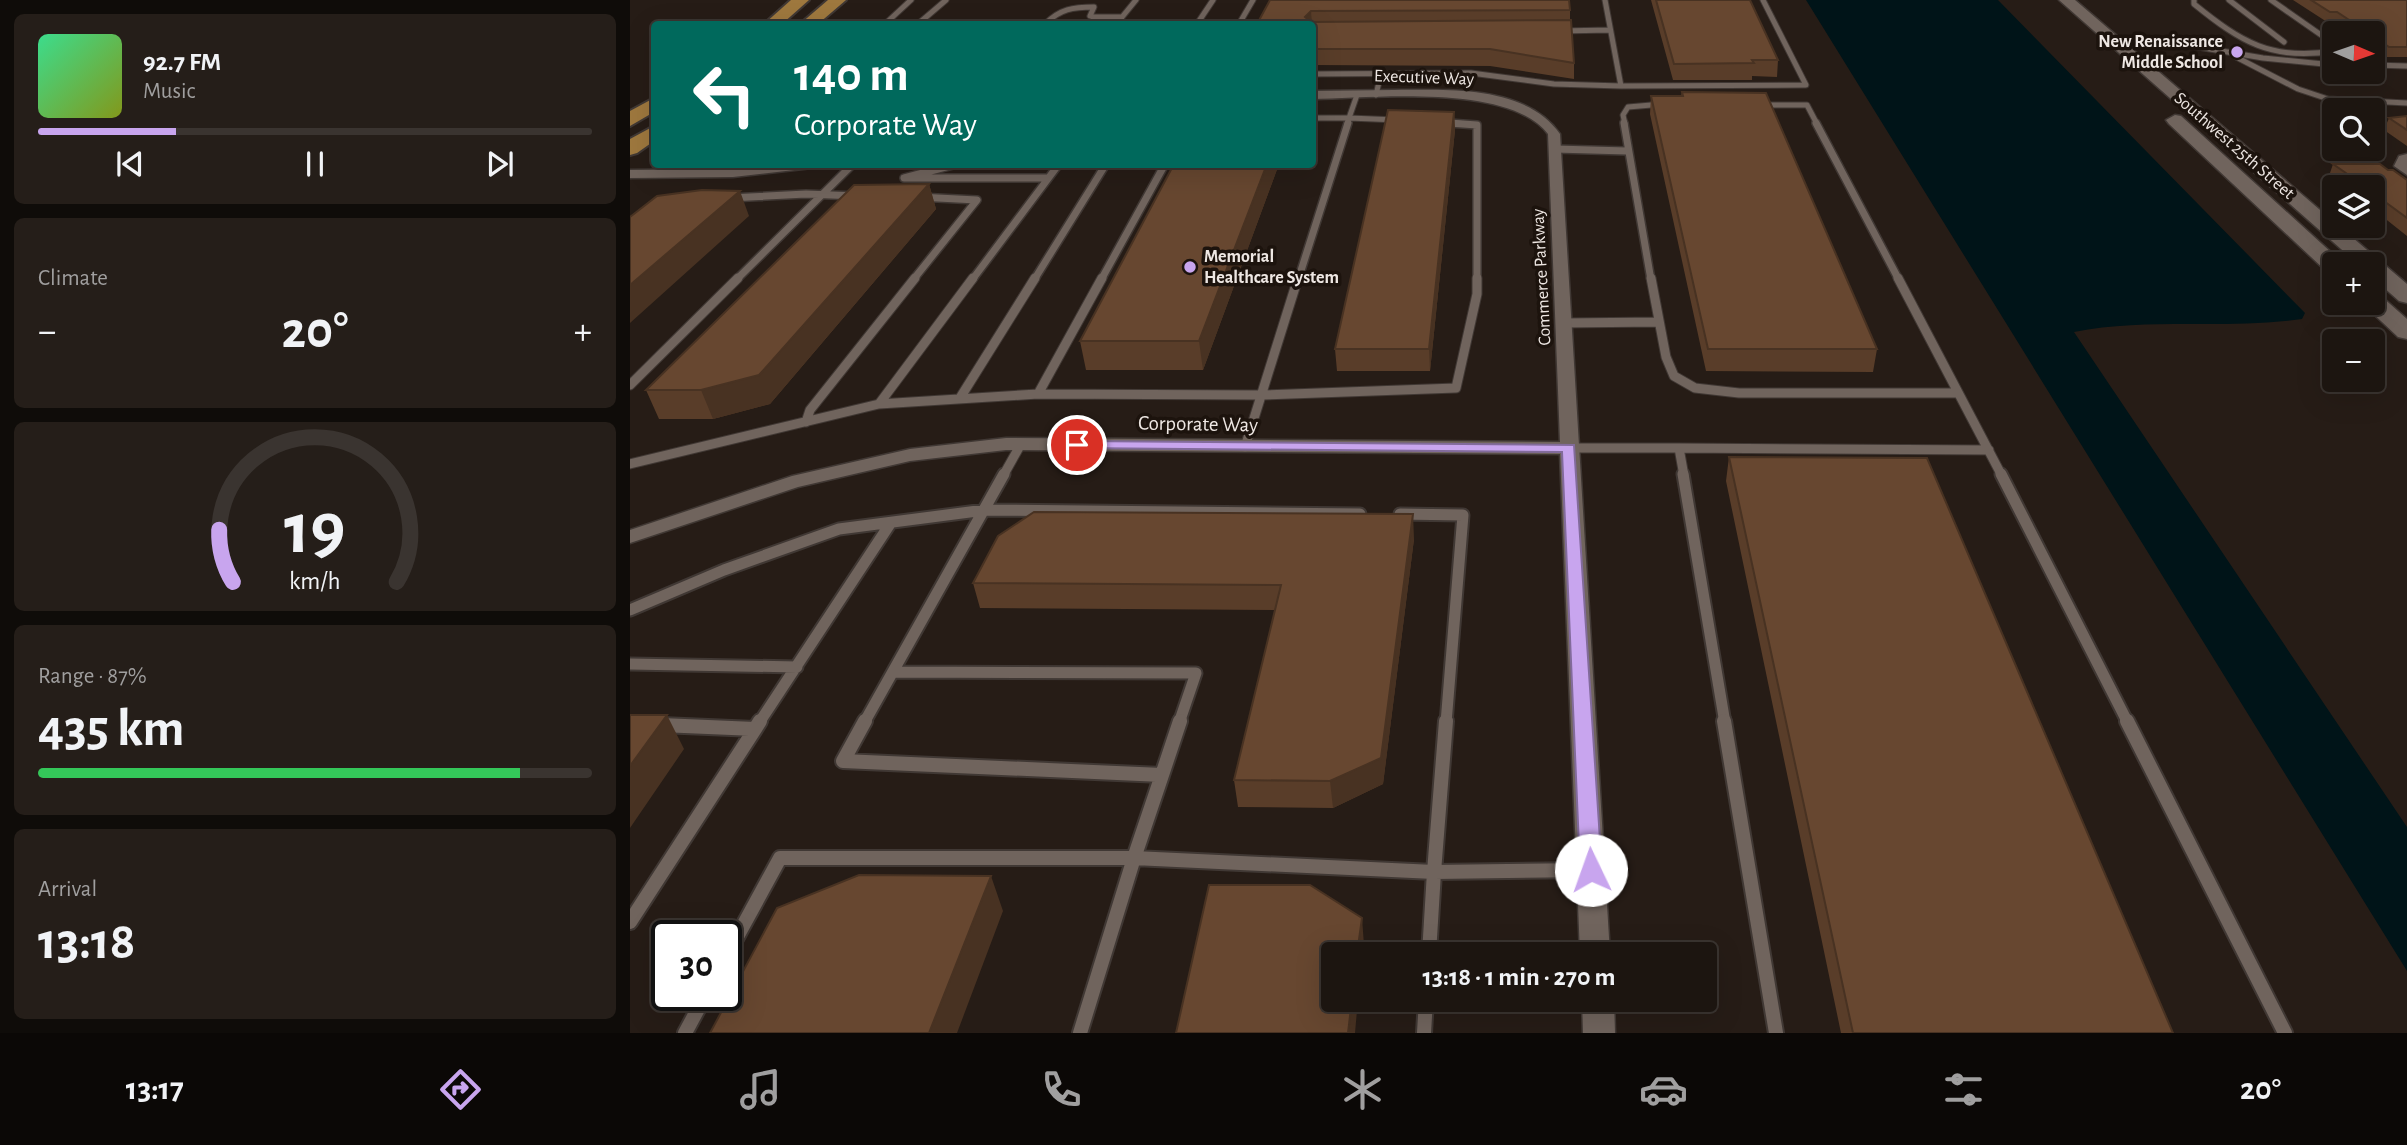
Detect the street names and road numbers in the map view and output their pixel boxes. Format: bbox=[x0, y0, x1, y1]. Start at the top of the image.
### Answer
street label: Executive Way bbox=[1374, 67, 1475, 89]
street label: Southwest 25th Street bbox=[2171, 89, 2298, 203]
street label: Commerce Parkway bbox=[1529, 208, 1555, 346]
street label: Corporate Way bbox=[1138, 412, 1258, 436]

